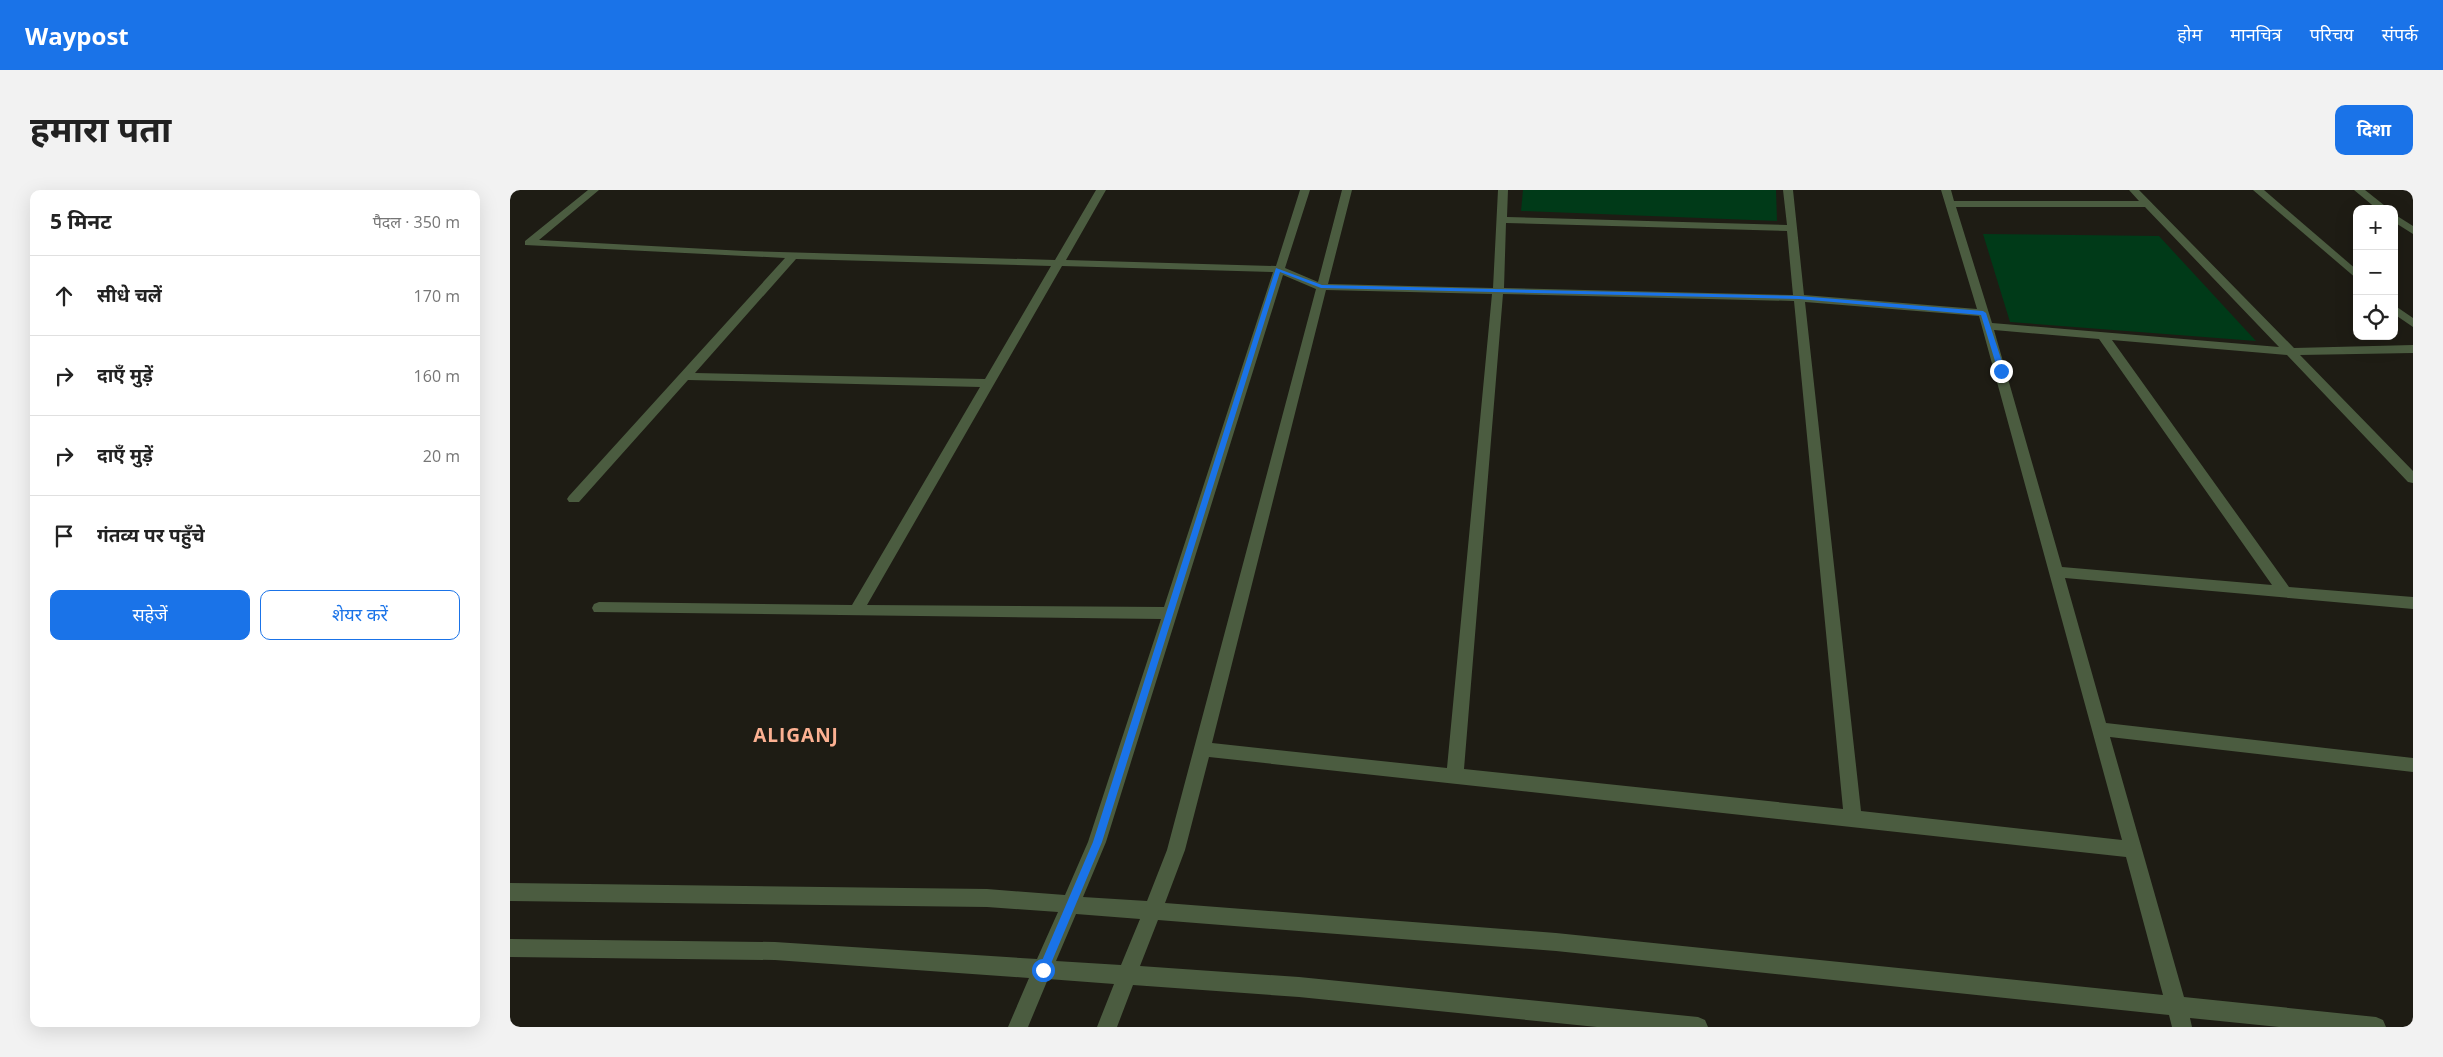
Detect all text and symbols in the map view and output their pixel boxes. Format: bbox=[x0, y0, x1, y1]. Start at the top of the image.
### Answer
text: Waypost bbox=[25, 19, 129, 52]
text: होम bbox=[2177, 22, 2202, 46]
text: मानचित्र bbox=[2230, 22, 2282, 46]
text: परिचय bbox=[2310, 22, 2354, 46]
text: संपर्क bbox=[2382, 22, 2418, 46]
text: हमारा पता bbox=[30, 105, 171, 152]
button: दिशा bbox=[2335, 105, 2413, 155]
map controls bbox=[2353, 205, 2398, 340]
button: + bbox=[2353, 205, 2398, 250]
text: 5 मिनट bbox=[50, 207, 112, 235]
text: पैदल · 350 m bbox=[373, 211, 460, 233]
button: − bbox=[2353, 250, 2398, 295]
icon: ahead bbox=[50, 282, 78, 310]
text: सीधे चलें bbox=[97, 282, 162, 308]
text: 170 m bbox=[414, 285, 460, 307]
button: locate bbox=[2353, 295, 2398, 340]
route end bbox=[1990, 360, 2013, 383]
icon: right bbox=[50, 362, 78, 390]
text: दाएँ मुड़ें bbox=[97, 362, 153, 388]
text: 160 m bbox=[414, 365, 460, 387]
icon: right bbox=[50, 442, 78, 470]
text: दाएँ मुड़ें bbox=[97, 442, 153, 468]
text: 20 m bbox=[423, 445, 460, 467]
icon: arrive bbox=[50, 522, 78, 550]
text: गंतव्य पर पहुँचे bbox=[97, 522, 205, 548]
button: सहेजें bbox=[50, 590, 250, 640]
button: शेयर करें bbox=[260, 590, 460, 640]
district label: ALIGANJ bbox=[753, 722, 839, 748]
route start bbox=[1032, 959, 1055, 982]

